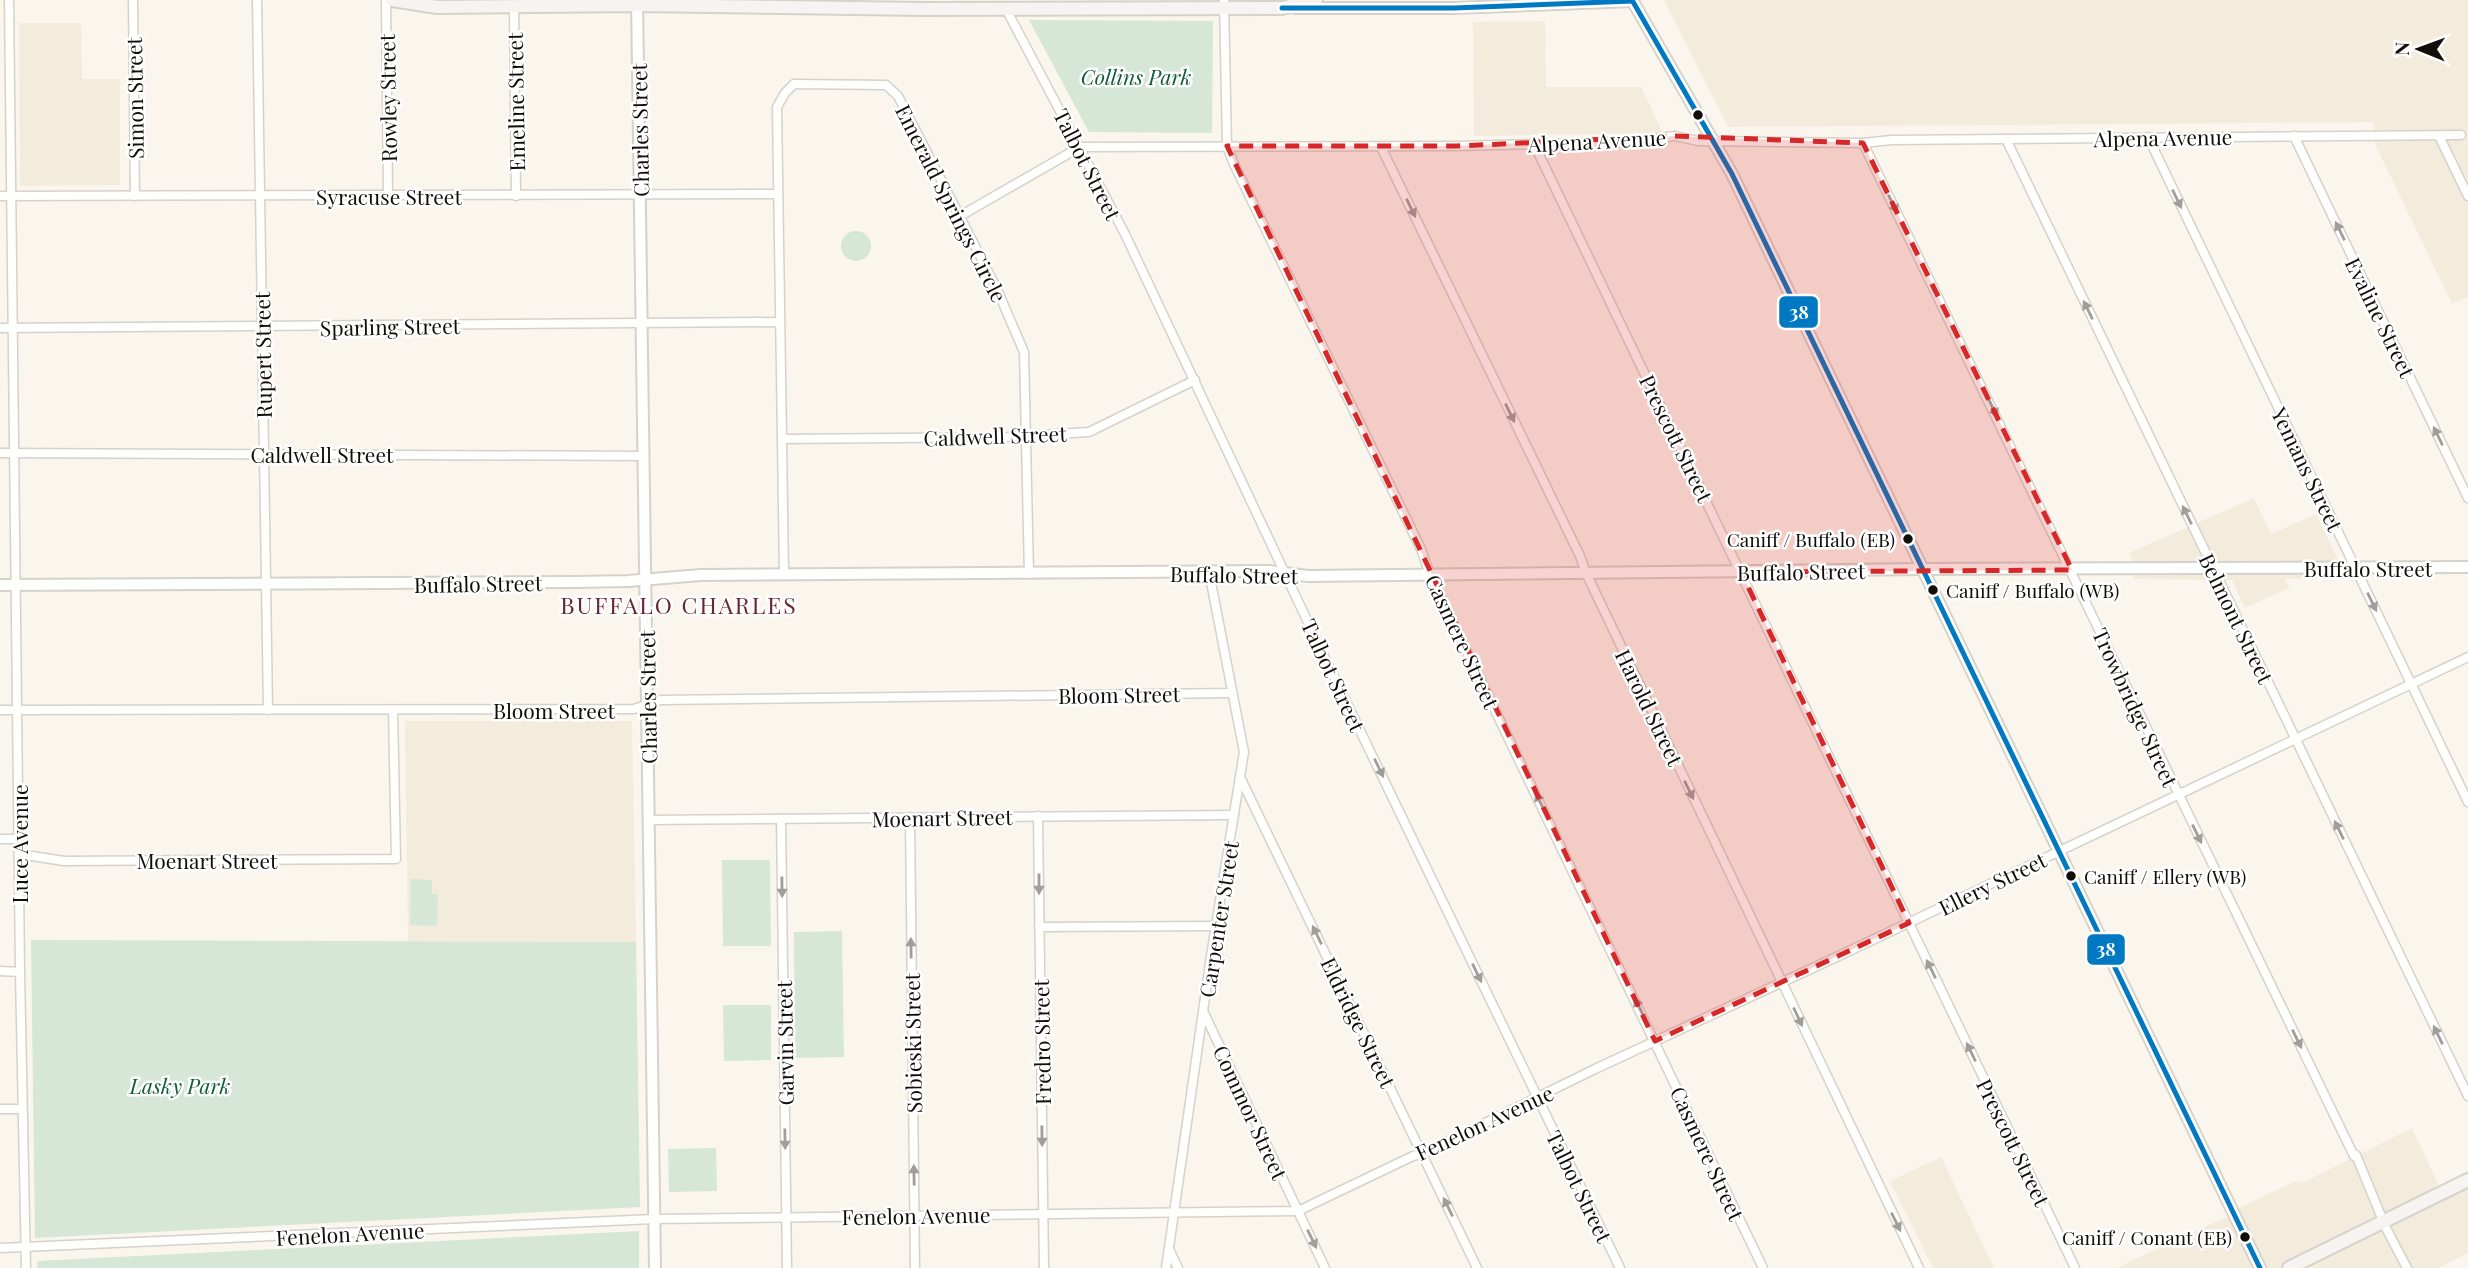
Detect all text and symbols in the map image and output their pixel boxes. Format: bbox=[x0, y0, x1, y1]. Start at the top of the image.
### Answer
north arrow bbox=[2384, 14, 2454, 84]
street label: Emeline Street bbox=[500, 32, 530, 172]
street label: Rowley Street bbox=[372, 33, 402, 162]
street label: Simon Street bbox=[119, 36, 149, 159]
text: N bbox=[2388, 41, 2414, 56]
street label: Charles Street bbox=[624, 62, 654, 197]
park label: Collins Park bbox=[1081, 62, 1192, 90]
street label: Emerald Springs Circle bbox=[890, 99, 1014, 307]
street label: Talbot Street bbox=[1048, 104, 1128, 225]
unlabelled marker bbox=[1691, 108, 1705, 122]
street label: Alpena Avenue bbox=[1526, 122, 1667, 158]
street label: Alpena Avenue bbox=[2092, 122, 2233, 152]
street label: Syracuse Street bbox=[316, 182, 462, 210]
one-way arrow bbox=[2172, 189, 2183, 209]
one-way arrow bbox=[1887, 194, 1899, 214]
one-way arrow bbox=[1405, 198, 1416, 218]
one-way arrow bbox=[2334, 221, 2345, 241]
street label: Evaline Street bbox=[2340, 252, 2422, 382]
street label: Rupert Street bbox=[247, 291, 277, 419]
line badge: 38 bbox=[1778, 295, 1819, 329]
text: 38 bbox=[1789, 298, 1809, 324]
one-way arrow bbox=[2083, 300, 2094, 320]
street label: Sparling Street bbox=[320, 311, 461, 341]
street label: Prescott Street bbox=[1634, 370, 1720, 507]
one-way arrow bbox=[1987, 398, 1999, 418]
one-way arrow bbox=[1505, 402, 1516, 423]
street label: Yemans Street bbox=[2266, 402, 2350, 536]
street label: Caldwell Street bbox=[923, 418, 1068, 451]
one-way arrow bbox=[2433, 426, 2444, 446]
street label: Caldwell Street bbox=[250, 440, 394, 468]
one-way arrow bbox=[2182, 505, 2193, 525]
place label: Caniff / Buffalo (EB) bbox=[1727, 526, 1895, 552]
marker: Caniff / Buffalo (EB) bbox=[1901, 532, 1915, 546]
street label: Belmont Street bbox=[2193, 548, 2281, 688]
street label: Buffalo Street bbox=[2304, 554, 2433, 582]
street label: Buffalo Street bbox=[1737, 556, 1866, 586]
street label: Buffalo Street bbox=[1170, 559, 1299, 589]
street label: Buffalo Street bbox=[414, 568, 543, 598]
street label: Casmere Street bbox=[1420, 569, 1507, 713]
place label: Caniff / Buffalo (WB) bbox=[1946, 577, 2119, 603]
marker: Caniff / Buffalo (WB) bbox=[1926, 583, 1940, 597]
district label: BUFFALO CHARLES bbox=[560, 589, 798, 620]
one-way arrow bbox=[2367, 592, 2378, 613]
street label: Talbot Street bbox=[1296, 614, 1373, 736]
street label: Trowbridge Street bbox=[2087, 623, 2185, 791]
street label: Charles Street bbox=[632, 629, 662, 764]
street label: Harold Street bbox=[1610, 644, 1690, 770]
street label: Bloom Street bbox=[1058, 679, 1181, 709]
street label: Bloom Street bbox=[493, 696, 616, 724]
one-way arrow bbox=[1373, 758, 1384, 778]
one-way arrow bbox=[1683, 780, 1695, 800]
street label: Luce Avenue bbox=[5, 784, 33, 904]
one-way arrow bbox=[1534, 792, 1546, 812]
street label: Moenart Street bbox=[871, 802, 1013, 832]
one-way arrow bbox=[2334, 820, 2345, 840]
one-way arrow bbox=[2192, 824, 2203, 844]
street label: Carpenter Street bbox=[1192, 838, 1244, 999]
street label: Ellery Street bbox=[1934, 845, 2051, 921]
street label: Moenart Street bbox=[136, 846, 278, 874]
place label: Caniff / Ellery (WB) bbox=[2084, 863, 2246, 889]
marker: Caniff / Ellery (WB) bbox=[2064, 869, 2078, 883]
one-way arrow bbox=[1033, 873, 1045, 895]
one-way arrow bbox=[776, 876, 787, 898]
one-way arrow bbox=[1311, 925, 1322, 945]
line badge: 38 bbox=[2086, 933, 2126, 966]
text: 38 bbox=[2096, 935, 2116, 961]
one-way arrow bbox=[906, 937, 917, 959]
street label: Eldridge Street bbox=[1315, 952, 1403, 1092]
one-way arrow bbox=[1925, 959, 1936, 979]
one-way arrow bbox=[1472, 963, 1483, 983]
street label: Sobieski Street bbox=[897, 972, 927, 1113]
street label: Fredro Street bbox=[1026, 978, 1056, 1105]
street label: Garvin Street bbox=[769, 980, 799, 1106]
one-way arrow bbox=[1633, 997, 1644, 1017]
one-way arrow bbox=[1792, 1007, 1804, 1027]
one-way arrow bbox=[2433, 1025, 2444, 1045]
one-way arrow bbox=[2291, 1029, 2303, 1049]
street label: Commor Street bbox=[1208, 1040, 1295, 1184]
one-way arrow bbox=[1965, 1042, 1977, 1062]
park label: Lasky Park bbox=[129, 1071, 230, 1099]
street label: Prescott Street bbox=[1971, 1074, 2057, 1211]
street label: Fenelon Avenue bbox=[1411, 1078, 1557, 1166]
street label: Casmere Street bbox=[1665, 1081, 1752, 1225]
one-way arrow bbox=[1036, 1125, 1048, 1147]
street label: Talbot Street bbox=[1541, 1125, 1619, 1247]
one-way arrow bbox=[779, 1128, 791, 1150]
one-way arrow bbox=[908, 1164, 920, 1186]
one-way arrow bbox=[1442, 1196, 1453, 1217]
street label: Fenelon Avenue bbox=[841, 1200, 991, 1230]
one-way arrow bbox=[1891, 1212, 1902, 1232]
street label: Fenelon Avenue bbox=[275, 1215, 425, 1251]
place label: Caniff / Conant (EB) bbox=[2062, 1224, 2232, 1250]
one-way arrow bbox=[1306, 1229, 1317, 1249]
marker: Caniff / Conant (EB) bbox=[2238, 1230, 2252, 1244]

